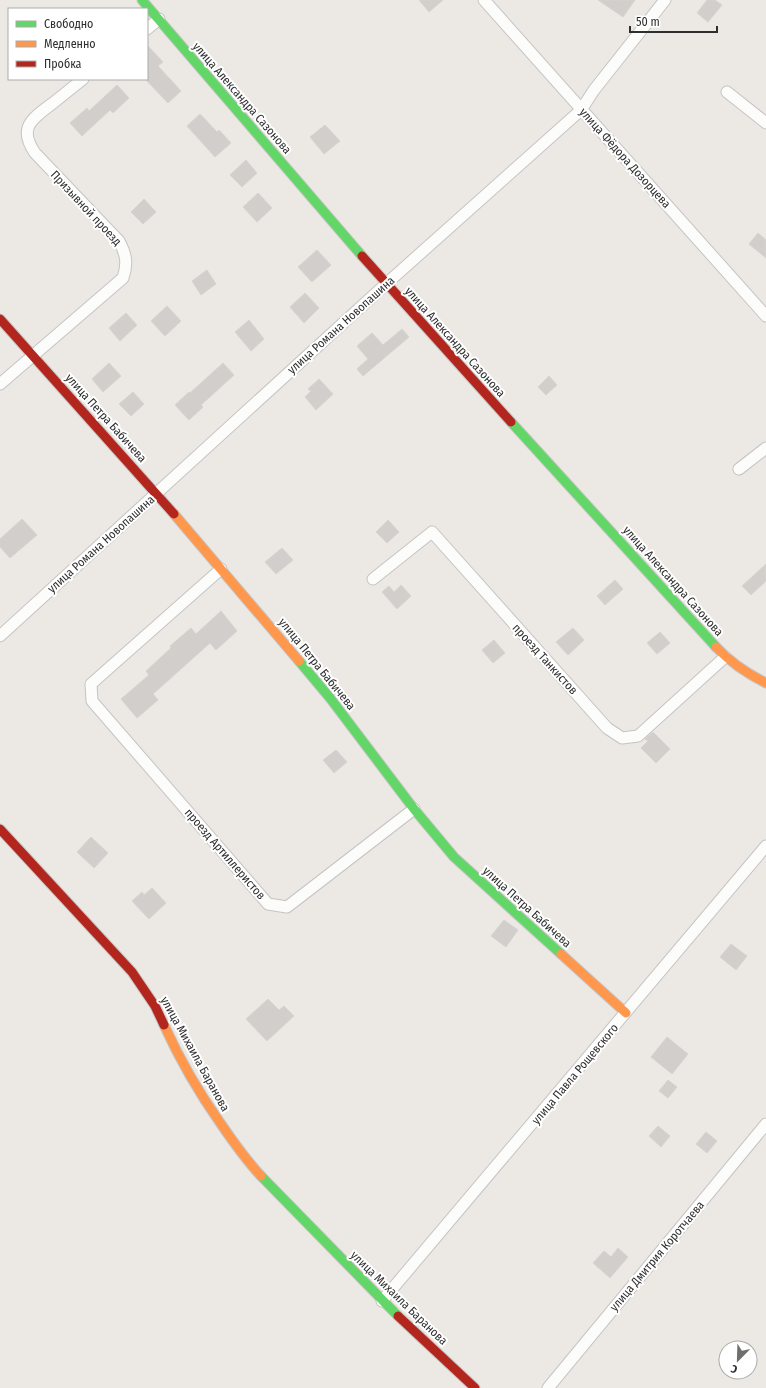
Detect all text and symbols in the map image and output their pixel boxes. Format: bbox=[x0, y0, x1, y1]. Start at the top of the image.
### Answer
legend bbox=[8, 8, 148, 80]
scale bar bbox=[630, 8, 717, 34]
text: 50 m bbox=[636, 15, 660, 29]
text: Свободно bbox=[44, 17, 93, 31]
text: Медленно bbox=[44, 37, 96, 51]
street label: улица Александра Сазонова bbox=[190, 39, 294, 157]
text: Пробка bbox=[44, 57, 82, 71]
street label: улица Фёдора Дозорцева bbox=[576, 105, 674, 211]
street label: Призывной проезд bbox=[48, 168, 124, 248]
street label: улица Романа Новопашина bbox=[285, 273, 397, 377]
street label: улица Александра Сазонова bbox=[402, 284, 508, 400]
street label: улица Петра Бабичева bbox=[63, 371, 149, 465]
street label: улица Романа Новопашина bbox=[45, 492, 157, 596]
street label: улица Александра Сазонова bbox=[620, 523, 726, 639]
street label: улица Петра Бабичева bbox=[276, 615, 358, 713]
street label: проезд Танкистов bbox=[510, 621, 580, 697]
street label: проезд Артиллеристов bbox=[182, 806, 268, 902]
street label: улица Петра Бабичева bbox=[480, 864, 574, 950]
street label: улица Михаила Баранова bbox=[158, 994, 232, 1114]
street label: улица Павла Рощевского bbox=[529, 1021, 621, 1127]
street label: улица Дмитрия Коротчаева bbox=[607, 1198, 707, 1314]
street label: улица Михаила Баранова bbox=[348, 1248, 450, 1348]
north arrow bbox=[718, 1340, 758, 1380]
text: С bbox=[729, 1362, 739, 1376]

